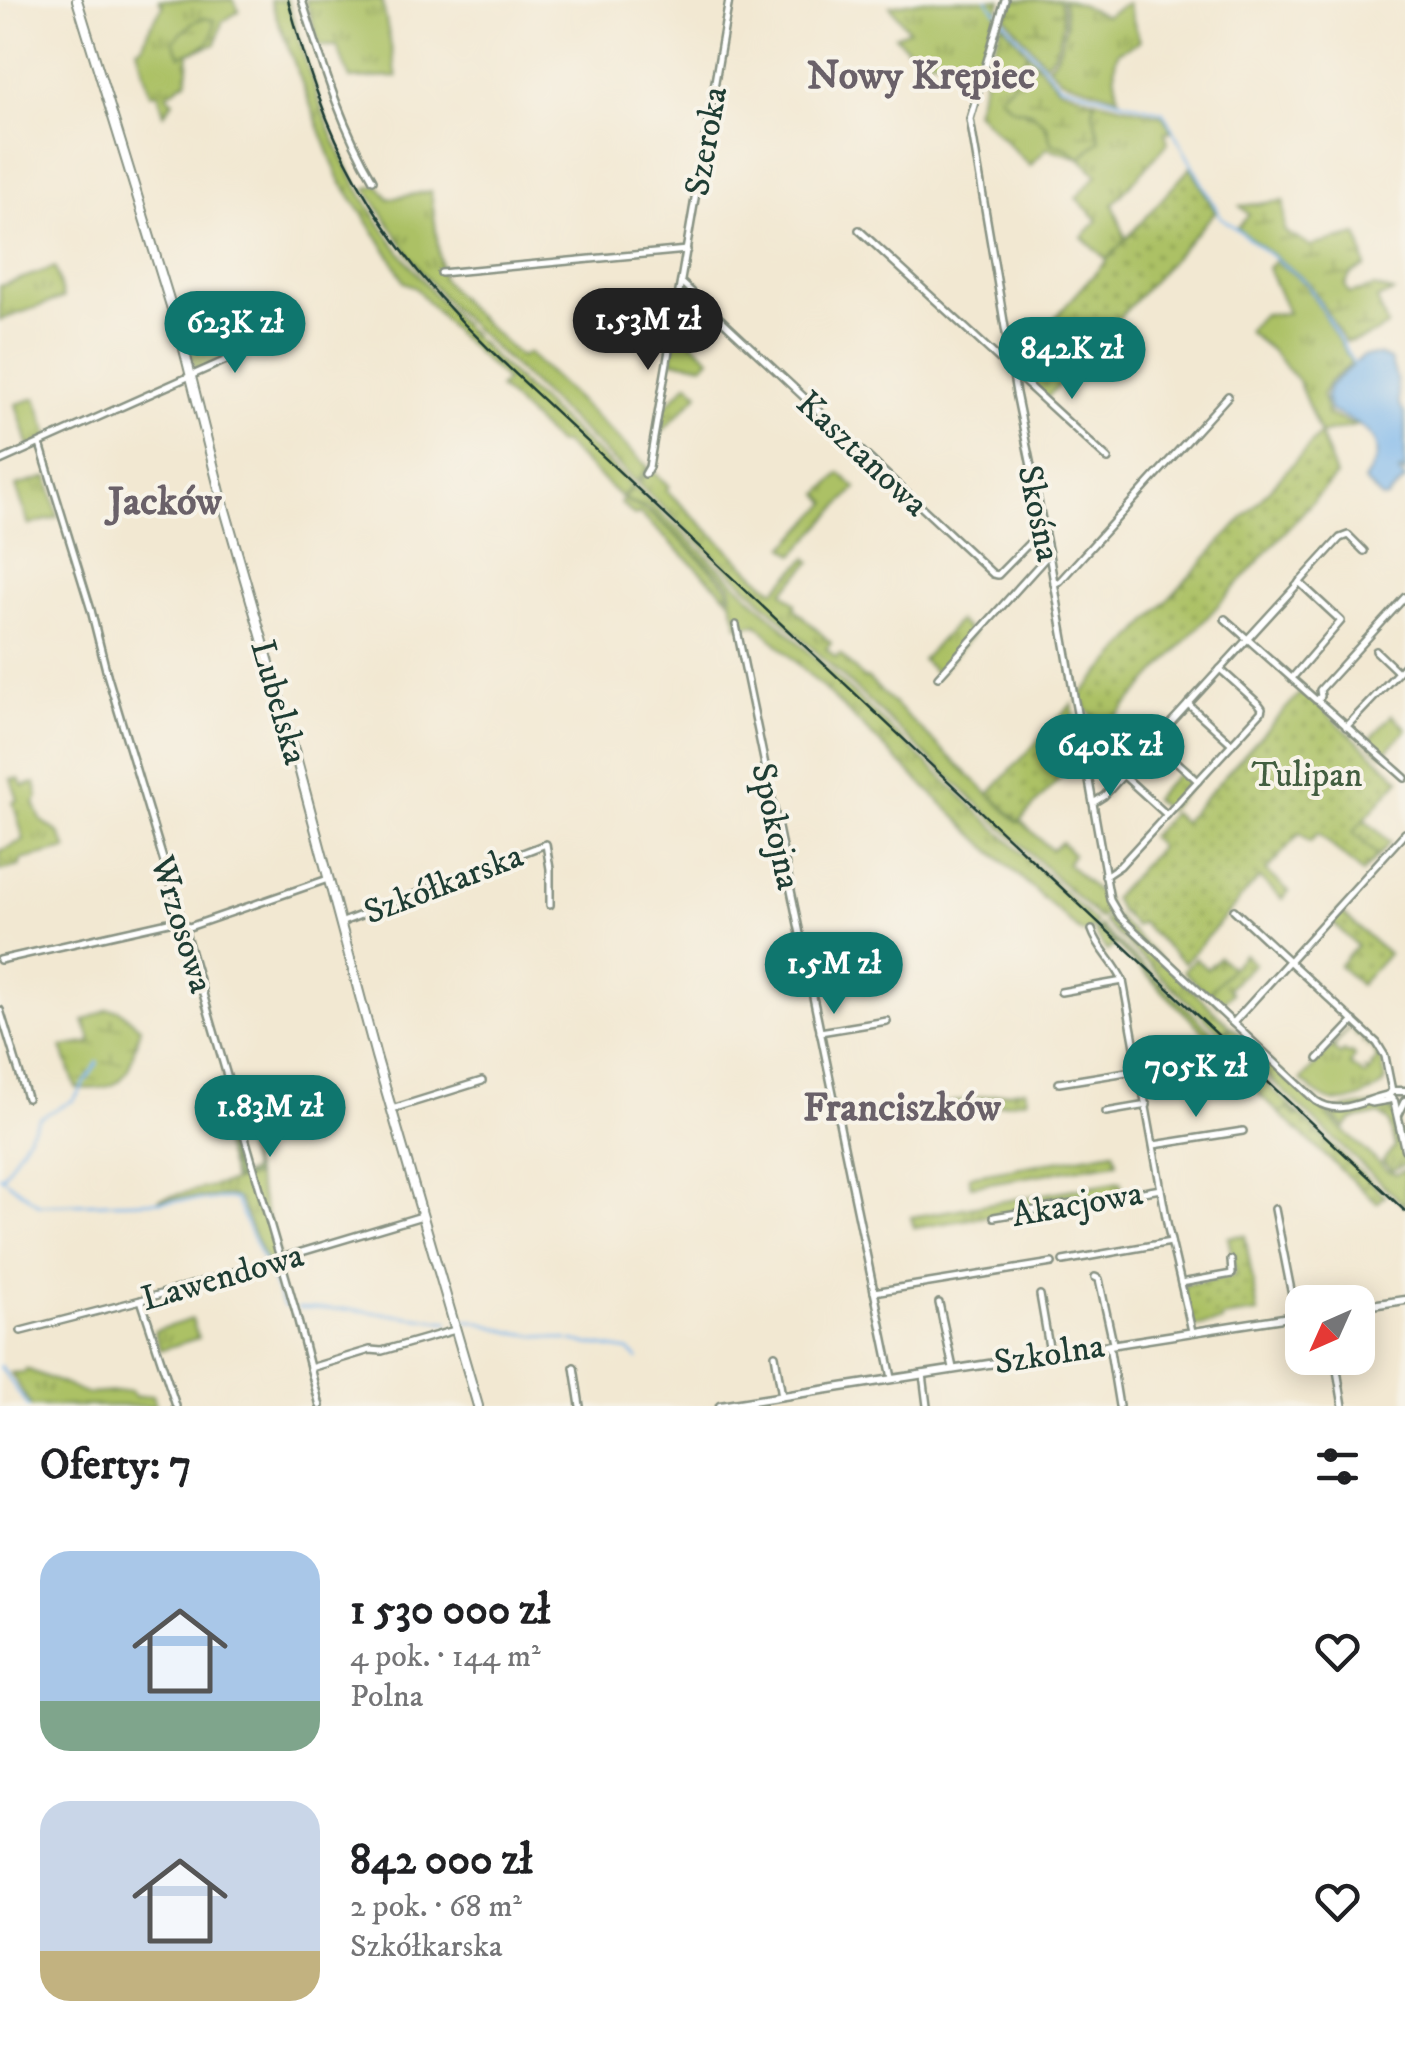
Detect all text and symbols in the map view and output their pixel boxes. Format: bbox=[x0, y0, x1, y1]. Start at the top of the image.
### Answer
district label: Nowy Krępiec bbox=[807, 52, 1035, 102]
street label: Szeroka bbox=[676, 83, 738, 199]
pin: 1.53M zł bbox=[545, 288, 751, 373]
pin: 623K zł bbox=[143, 291, 327, 376]
text: 1.53M zł bbox=[595, 300, 701, 340]
text: 623K zł bbox=[186, 303, 284, 343]
pin: 842K zł bbox=[980, 317, 1164, 402]
text: 842K zł bbox=[1021, 329, 1123, 369]
street label: Kasztanowa bbox=[786, 382, 937, 527]
street label: Skośna bbox=[1006, 461, 1070, 566]
district label: Jacków bbox=[104, 478, 222, 528]
street label: Lubelska bbox=[239, 635, 317, 770]
pin: 640K zł bbox=[1018, 714, 1202, 799]
text: 640K zł bbox=[1057, 726, 1163, 766]
park label: Tulipan bbox=[1251, 754, 1363, 798]
street label: Spokojna bbox=[740, 759, 810, 894]
street label: Szkółkarska bbox=[358, 834, 530, 935]
street label: Wrzosowa bbox=[139, 850, 223, 999]
pin: 1.5M zł bbox=[742, 932, 926, 1017]
text: 1.5M zł bbox=[787, 944, 881, 984]
pin: 705K zł bbox=[1104, 1035, 1288, 1120]
text: 705K zł bbox=[1145, 1047, 1247, 1087]
pin: 1.83M zł bbox=[167, 1075, 373, 1160]
district label: Franciszków bbox=[803, 1084, 1001, 1134]
text: 1.83M zł bbox=[217, 1087, 323, 1127]
street label: Akacjowa bbox=[1008, 1172, 1146, 1238]
street label: Lawendowa bbox=[136, 1234, 309, 1322]
north arrow bbox=[1285, 1285, 1375, 1375]
map controls bbox=[1285, 1285, 1375, 1375]
street label: Szkolna bbox=[991, 1325, 1108, 1385]
icon: filters bbox=[1310, 1439, 1365, 1494]
text: Oferty: 7 bbox=[40, 1440, 191, 1492]
text: 1 530 000 zł bbox=[350, 1585, 550, 1637]
icon: home bbox=[120, 1591, 240, 1711]
icon: heart bbox=[1310, 1624, 1365, 1679]
text: 4 pok. · 144 m² bbox=[350, 1637, 541, 1677]
text: Polna bbox=[350, 1677, 423, 1717]
text: 842 000 zł bbox=[350, 1835, 532, 1887]
icon: home bbox=[120, 1841, 240, 1961]
icon: heart bbox=[1310, 1874, 1365, 1929]
text: 2 pok. · 68 m² bbox=[350, 1887, 522, 1927]
text: Szkółkarska bbox=[350, 1927, 503, 1967]

